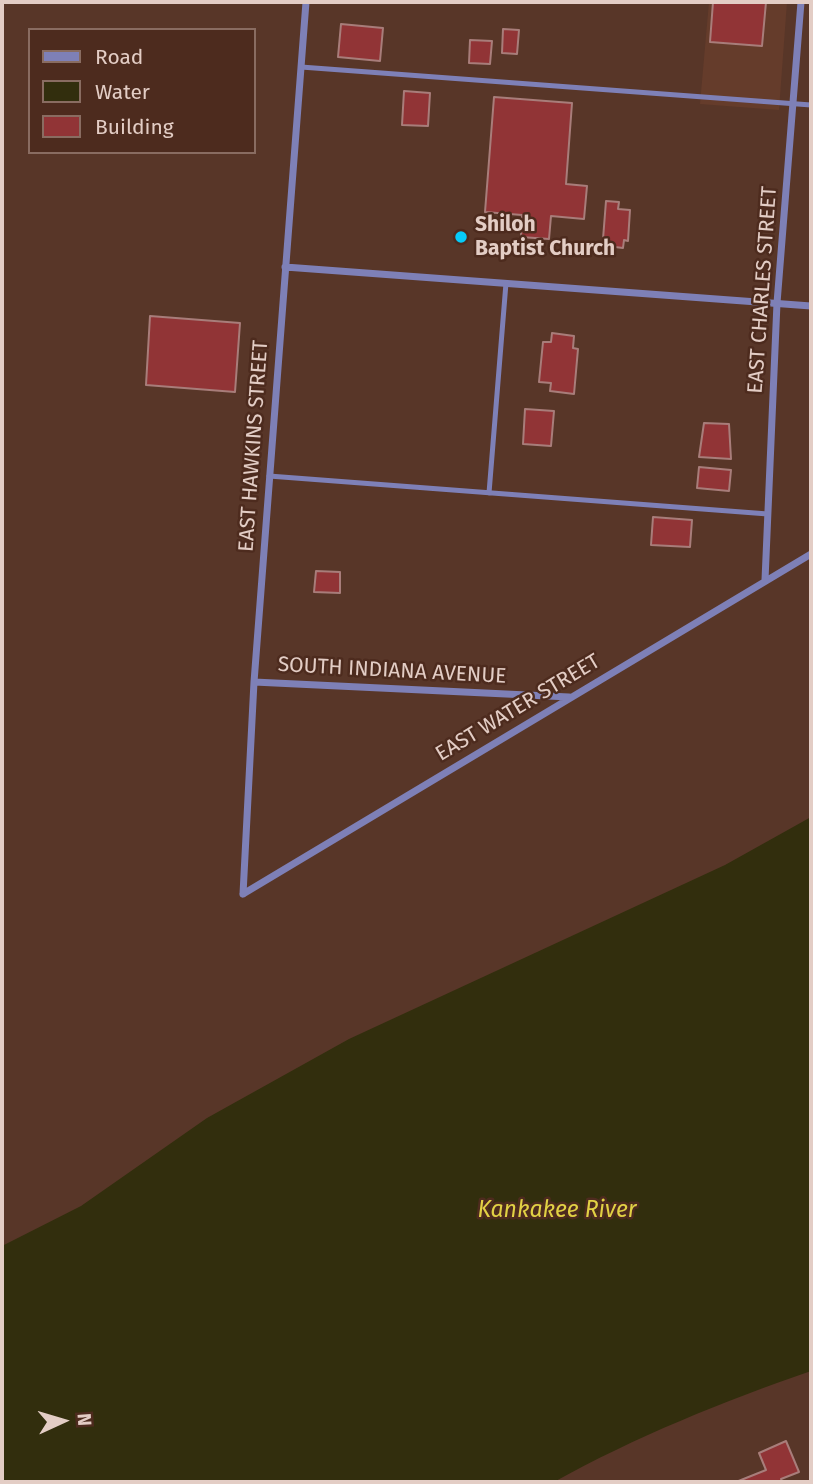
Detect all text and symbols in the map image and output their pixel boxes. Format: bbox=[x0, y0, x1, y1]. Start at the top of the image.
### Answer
legend bbox=[28, 28, 256, 154]
text: Road bbox=[95, 44, 143, 70]
text: Water bbox=[95, 79, 150, 105]
text: Building bbox=[95, 114, 174, 140]
street label: EAST CHARLES STREET bbox=[743, 185, 783, 395]
place label: Shiloh Baptist Church bbox=[475, 212, 615, 262]
marker: Shiloh Baptist Church bbox=[453, 229, 469, 245]
street label: EAST HAWKINS STREET bbox=[234, 339, 274, 553]
street label: EAST WATER STREET bbox=[431, 649, 605, 767]
street label: SOUTH INDIANA AVENUE bbox=[277, 652, 507, 690]
water label: Kankakee River bbox=[477, 1197, 637, 1225]
north arrow bbox=[28, 1386, 98, 1456]
text: N bbox=[73, 1412, 96, 1427]

